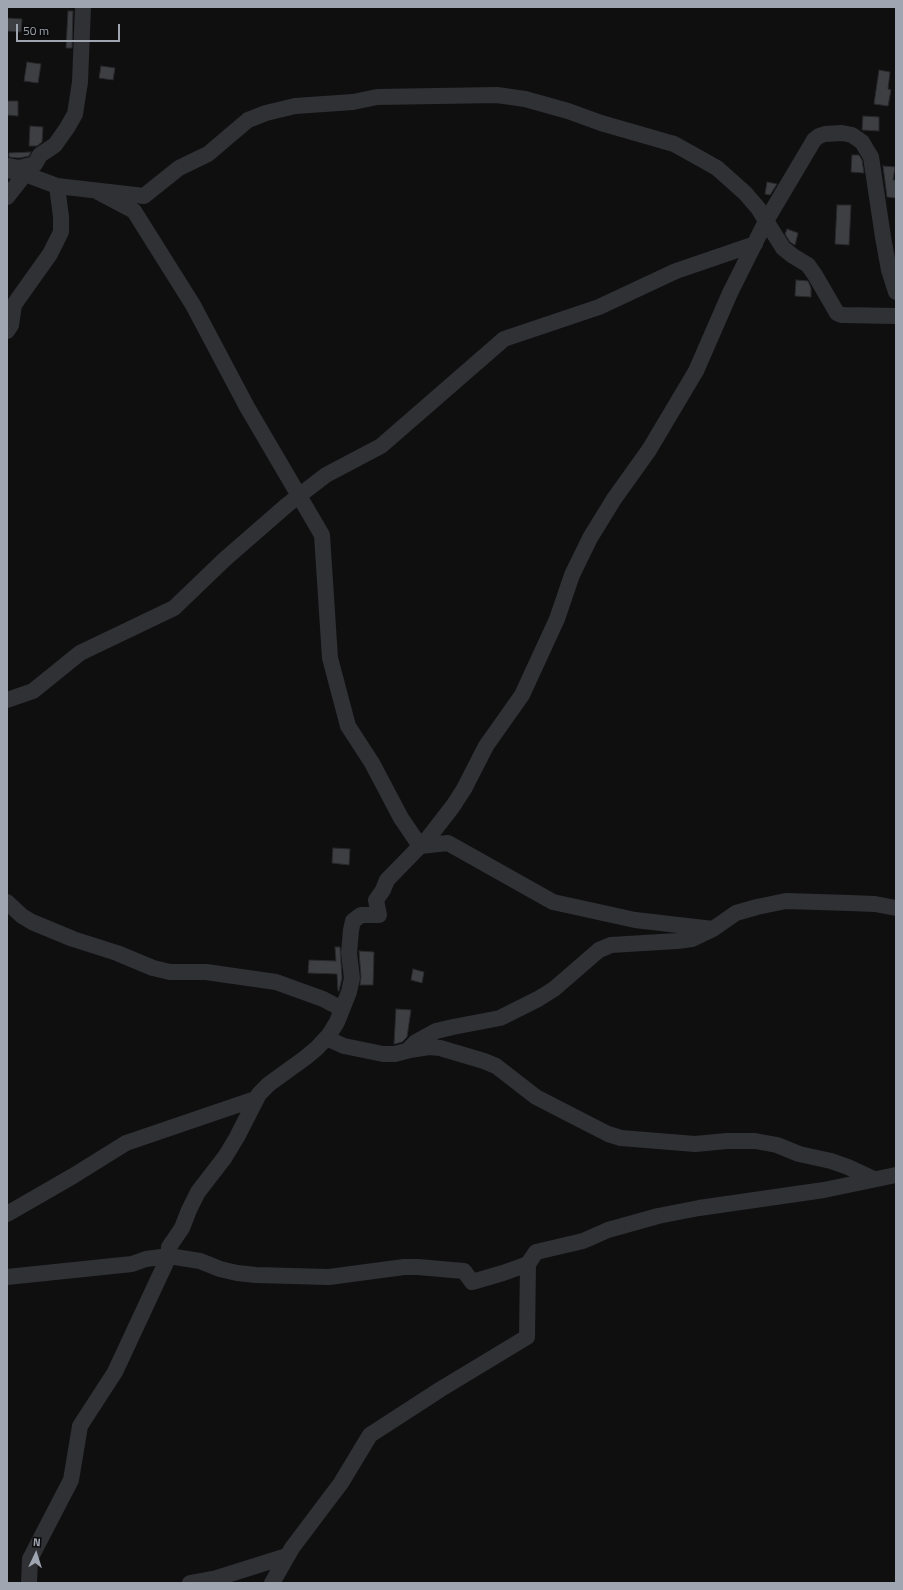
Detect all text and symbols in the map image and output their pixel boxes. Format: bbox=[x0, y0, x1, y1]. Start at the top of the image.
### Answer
scale bar bbox=[18, 16, 122, 42]
text: 50 m bbox=[23, 21, 49, 40]
north arrow bbox=[16, 1534, 56, 1574]
text: N bbox=[32, 1534, 41, 1550]

